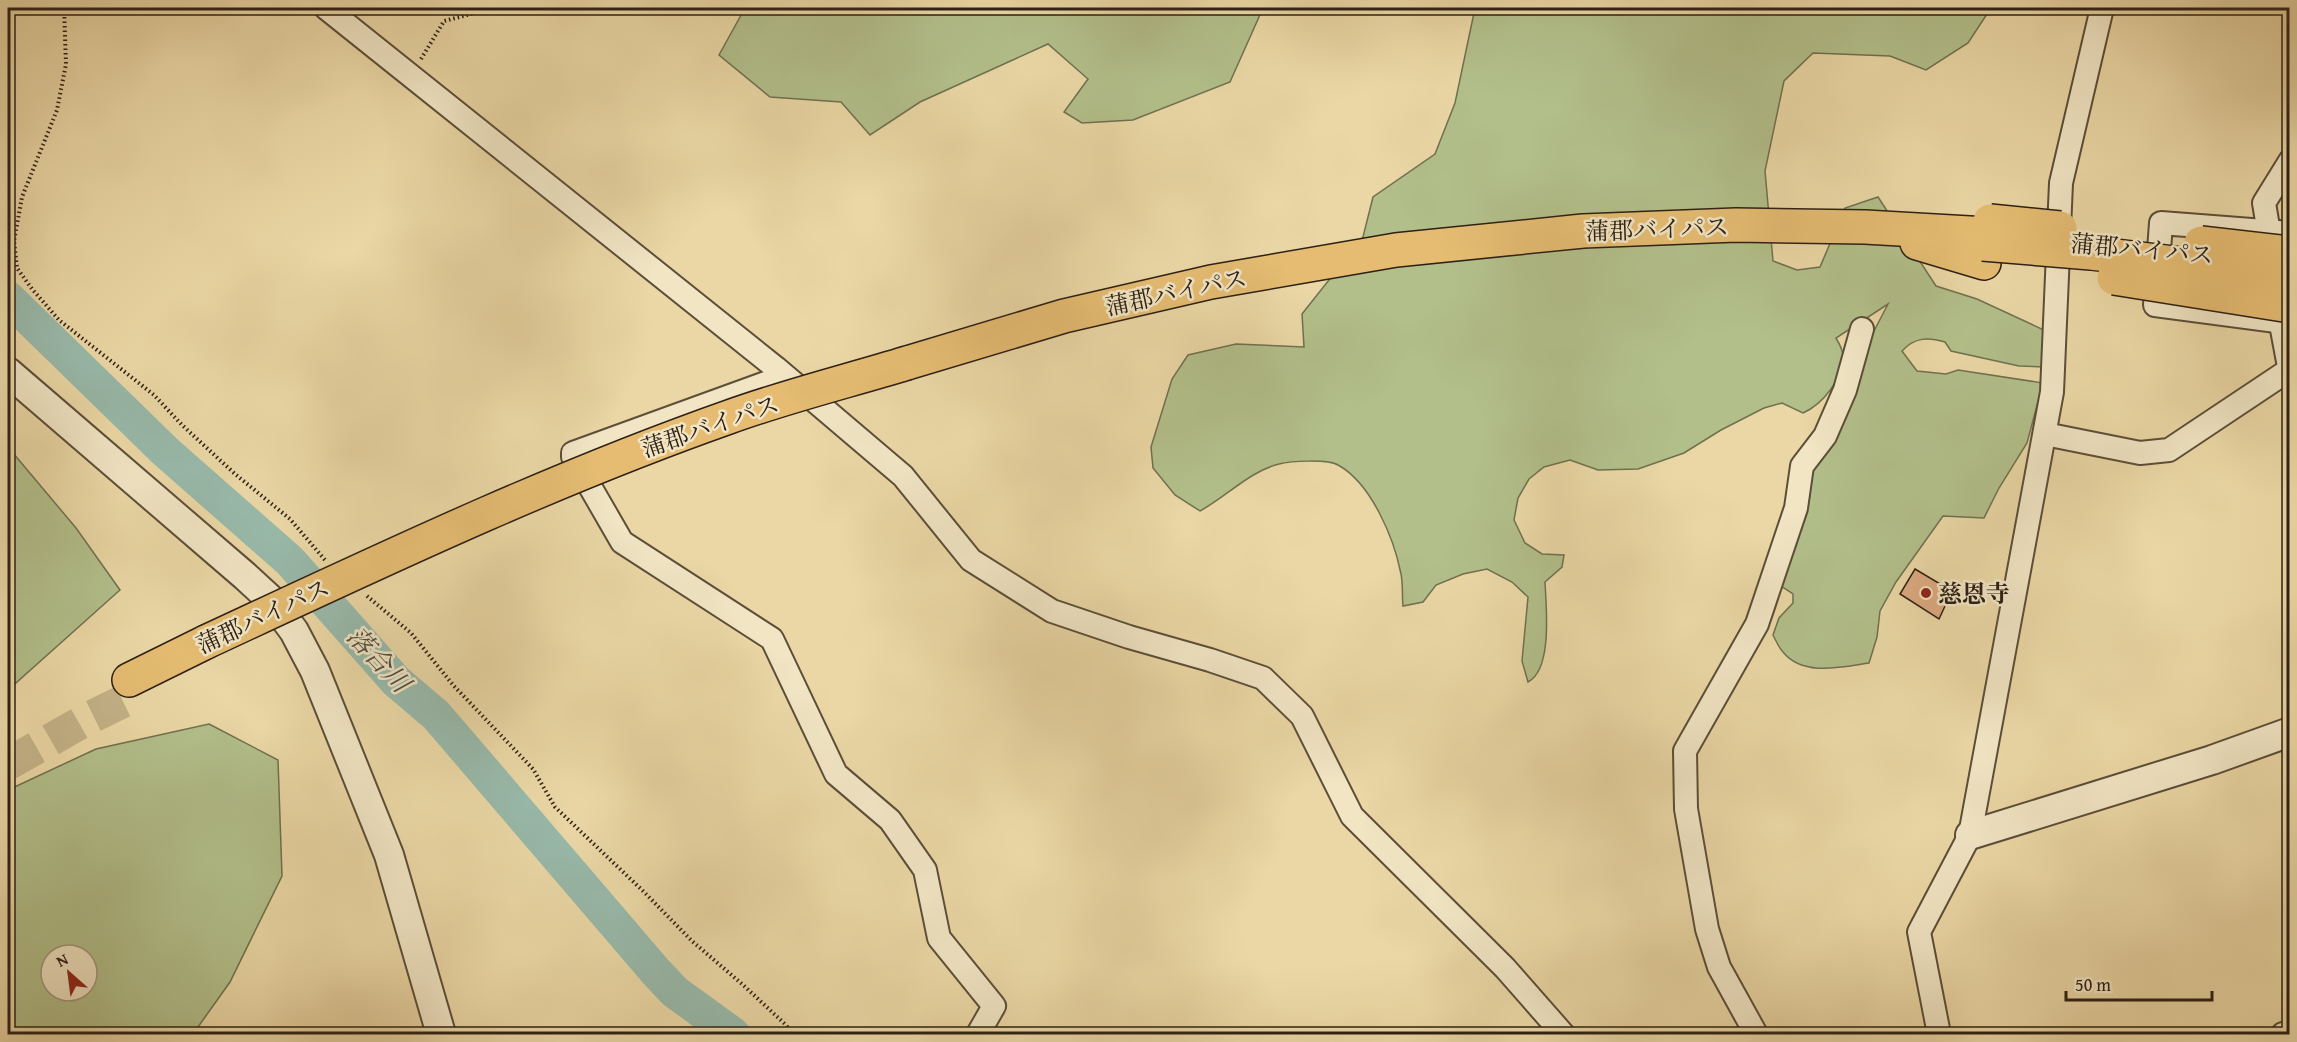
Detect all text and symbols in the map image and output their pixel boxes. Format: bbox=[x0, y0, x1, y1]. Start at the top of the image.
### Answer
street label: 蒲郡バイパス bbox=[1585, 209, 1729, 249]
street label: 蒲郡バイパス bbox=[2069, 225, 2215, 273]
street label: 蒲郡バイパス bbox=[1102, 260, 1250, 324]
street label: 蒲郡バイパス bbox=[636, 386, 784, 466]
street label: 蒲郡バイパス bbox=[191, 570, 335, 662]
place label: 慈恩寺 bbox=[1938, 576, 2010, 611]
marker: 慈恩寺 bbox=[1919, 586, 1933, 600]
water label: 落合川 bbox=[338, 617, 422, 703]
north arrow bbox=[39, 943, 99, 1003]
text: N bbox=[52, 947, 73, 973]
scale bar bbox=[2066, 964, 2212, 1002]
text: 50 m bbox=[2075, 971, 2111, 998]

